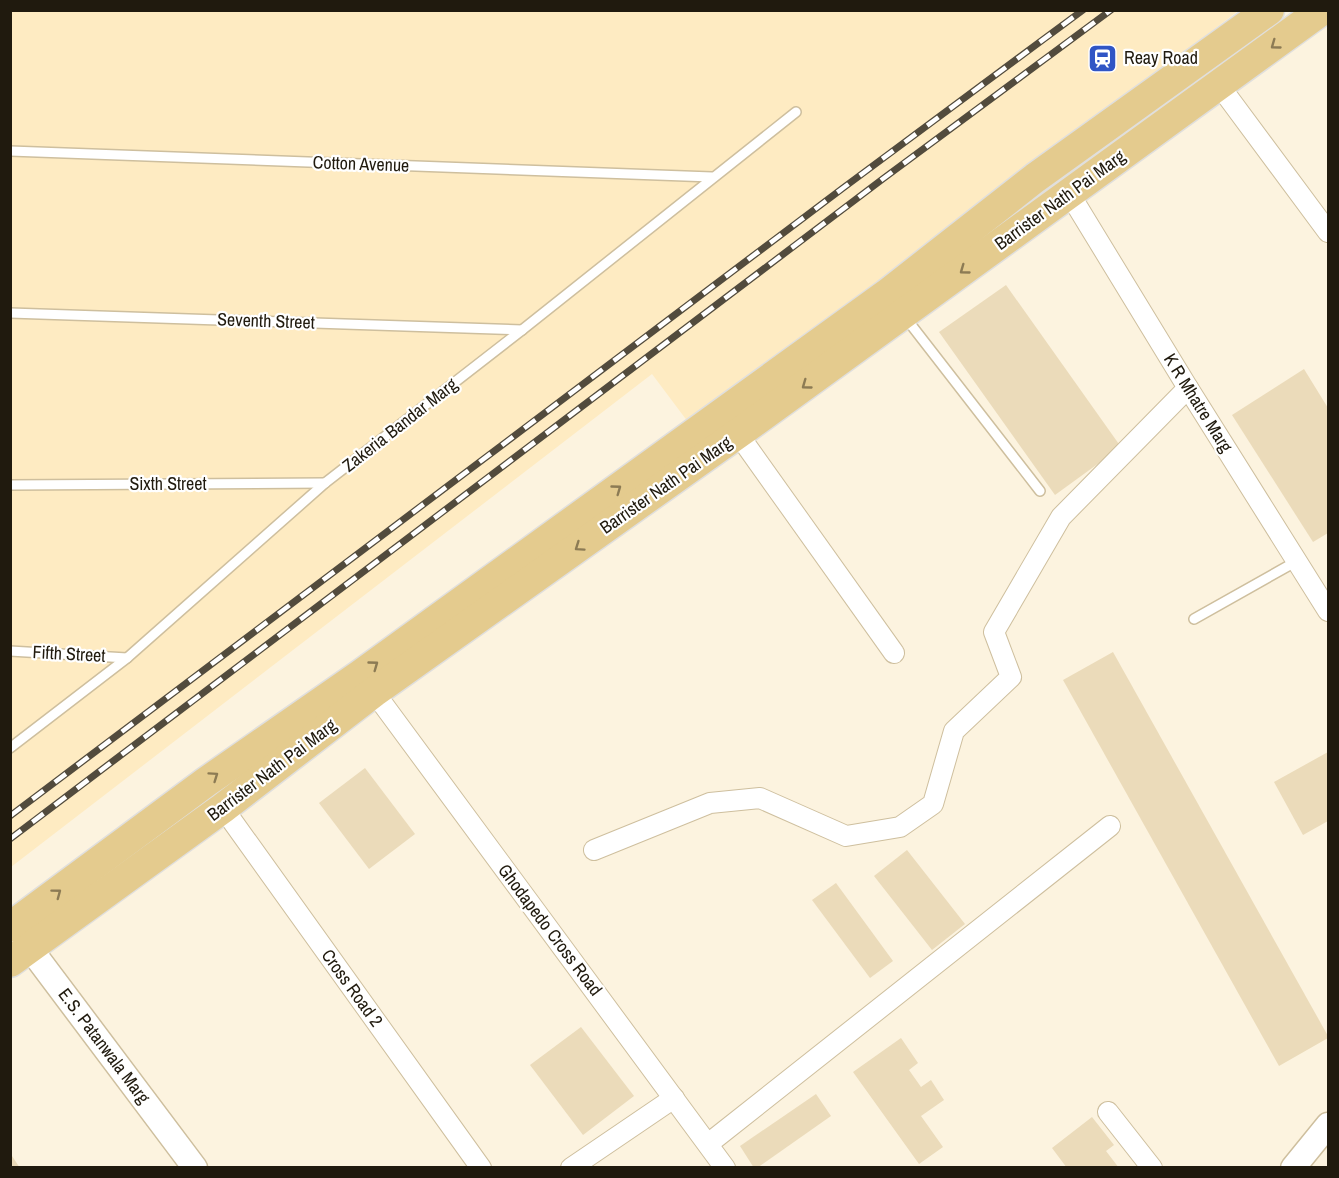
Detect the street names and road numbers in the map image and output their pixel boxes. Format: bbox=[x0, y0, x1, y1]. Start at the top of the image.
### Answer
street label: Barrister Nath Pai Marg bbox=[989, 143, 1131, 256]
street label: Cotton Avenue bbox=[312, 149, 410, 178]
street label: Seventh Street bbox=[217, 306, 315, 335]
street label: K R Mhatre Marg bbox=[1158, 348, 1239, 458]
street label: Zakeria Bandar Marg bbox=[337, 371, 463, 477]
street label: Barrister Nath Pai Marg bbox=[595, 429, 737, 540]
street label: Sixth Street bbox=[129, 471, 207, 496]
street label: Fifth Street bbox=[32, 639, 106, 668]
street label: Barrister Nath Pai Marg bbox=[202, 712, 342, 826]
street label: Ghodapedo Cross Road bbox=[493, 859, 608, 1001]
street label: Cross Road 2 bbox=[316, 944, 389, 1032]
street label: E.S. Patanwala Marg bbox=[53, 983, 157, 1109]

